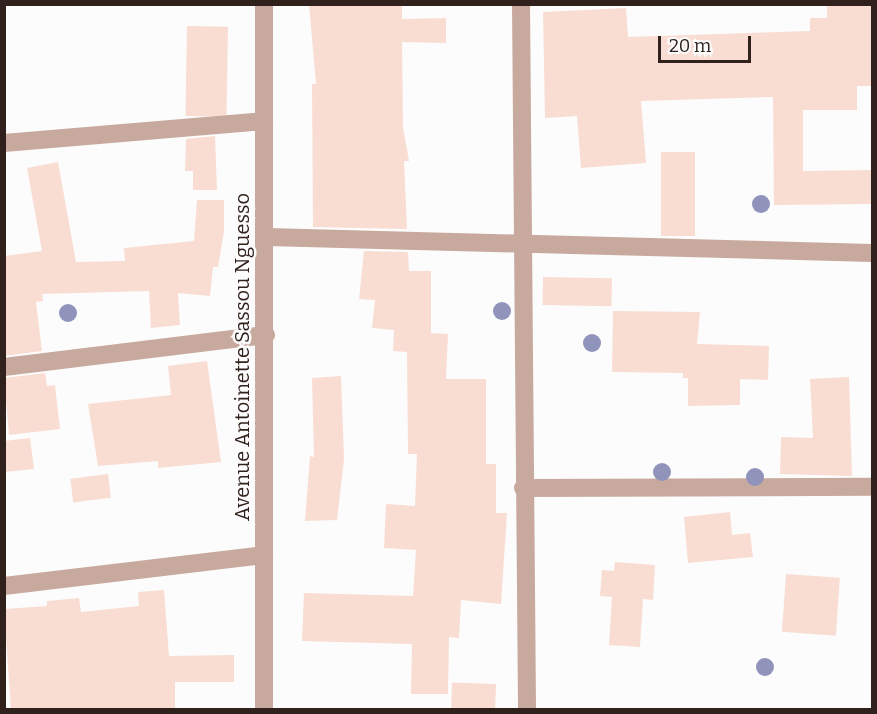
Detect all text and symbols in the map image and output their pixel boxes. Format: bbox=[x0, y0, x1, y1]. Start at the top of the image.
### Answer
scale bar bbox=[661, 24, 754, 62]
text: 20 m bbox=[669, 35, 711, 57]
street label: Avenue Antoinette Sassou Nguesso bbox=[230, 193, 254, 521]

